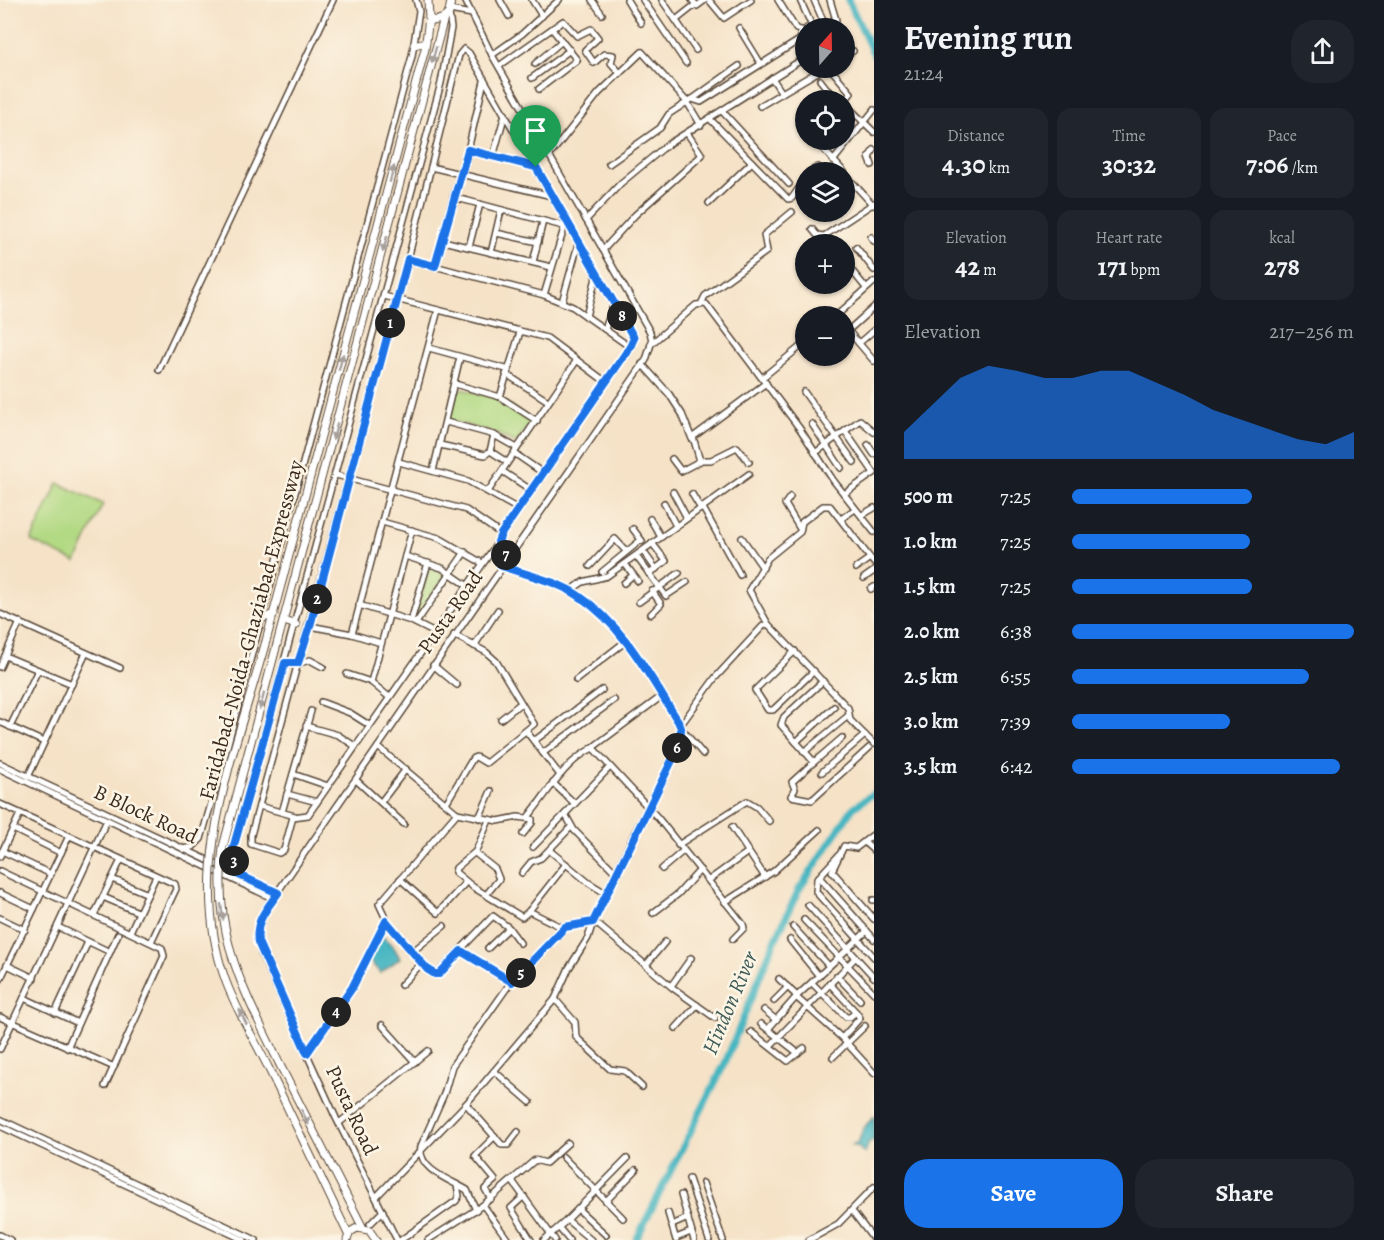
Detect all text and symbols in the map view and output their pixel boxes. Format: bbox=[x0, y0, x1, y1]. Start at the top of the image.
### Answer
text: Evening run bbox=[904, 15, 1073, 60]
north arrow bbox=[795, 18, 855, 78]
map controls bbox=[795, 18, 855, 366]
button: share bbox=[1291, 20, 1354, 83]
one-way arrow bbox=[429, 46, 439, 64]
text: 21:24 bbox=[904, 60, 944, 87]
button: locate bbox=[795, 90, 855, 150]
pin bbox=[510, 105, 561, 167]
icon: arrive bbox=[519, 114, 552, 147]
text: Distance bbox=[947, 125, 1005, 147]
text: Time bbox=[1112, 125, 1146, 147]
text: Pace bbox=[1267, 125, 1297, 147]
text: 4.30 bbox=[942, 147, 986, 182]
text: 30:32 bbox=[1102, 147, 1156, 182]
text: 7:06 bbox=[1246, 147, 1288, 182]
text: km bbox=[986, 157, 1010, 179]
text: /km bbox=[1288, 157, 1318, 179]
button: layers bbox=[795, 162, 855, 222]
one-way arrow bbox=[387, 164, 397, 183]
text: Elevation bbox=[945, 227, 1007, 249]
text: Heart rate bbox=[1096, 227, 1162, 249]
text: kcal bbox=[1269, 227, 1295, 249]
button: + bbox=[795, 234, 855, 294]
one-way arrow bbox=[380, 235, 389, 253]
text: 42 bbox=[955, 249, 980, 284]
text: 171 bbox=[1098, 249, 1127, 284]
text: 278 bbox=[1264, 249, 1300, 284]
text: m bbox=[980, 259, 997, 281]
text: bpm bbox=[1127, 259, 1160, 281]
pin: 8 bbox=[607, 301, 637, 331]
text: 8 bbox=[618, 305, 626, 327]
button: − bbox=[795, 306, 855, 366]
pin: 1 bbox=[375, 308, 405, 338]
text: 1 bbox=[387, 312, 393, 334]
text: Elevation bbox=[904, 318, 981, 345]
text: 217–256 m bbox=[1269, 318, 1354, 345]
one-way arrow bbox=[337, 353, 347, 371]
one-way arrow bbox=[329, 423, 339, 441]
street label: Faridabad-Noida-Ghaziabad Expressway bbox=[192, 456, 310, 803]
text: 500 m bbox=[904, 483, 953, 510]
text: 7:25 bbox=[1000, 483, 1031, 510]
text: 1.0 km bbox=[904, 528, 957, 555]
text: 7:25 bbox=[1000, 528, 1031, 555]
pin: 7 bbox=[491, 540, 521, 570]
text: 7 bbox=[503, 544, 509, 566]
street label: Pusta Road bbox=[411, 564, 489, 659]
text: 1.5 km bbox=[904, 573, 956, 600]
text: 7:25 bbox=[1000, 573, 1031, 600]
pin: 2 bbox=[302, 584, 332, 614]
text: 2 bbox=[313, 588, 321, 610]
text: 2.0 km bbox=[904, 618, 960, 645]
text: 6:38 bbox=[1000, 618, 1032, 645]
text: 2.5 km bbox=[904, 663, 958, 690]
text: 6:55 bbox=[1000, 663, 1031, 690]
one-way arrow bbox=[257, 692, 266, 710]
text: 3.0 km bbox=[904, 708, 959, 735]
text: 7:39 bbox=[1000, 708, 1031, 735]
pin: 6 bbox=[662, 733, 692, 763]
text: 6 bbox=[673, 737, 681, 759]
text: 3.5 km bbox=[904, 753, 957, 780]
text: 6:42 bbox=[1000, 753, 1033, 780]
street label: B Block Road bbox=[89, 778, 203, 851]
pin: 3 bbox=[219, 846, 249, 876]
text: 3 bbox=[231, 850, 237, 872]
one-way arrow bbox=[218, 902, 227, 921]
water label: Hindon River bbox=[695, 946, 766, 1059]
pin: 5 bbox=[506, 958, 536, 988]
text: 5 bbox=[518, 962, 524, 984]
pin: 4 bbox=[321, 997, 351, 1027]
text: 4 bbox=[332, 1001, 340, 1023]
one-way arrow bbox=[239, 1008, 248, 1025]
street label: Pusta Road bbox=[319, 1061, 385, 1160]
one-way arrow bbox=[301, 1109, 310, 1126]
button: Save bbox=[904, 1159, 1123, 1228]
button: Share bbox=[1135, 1159, 1354, 1228]

